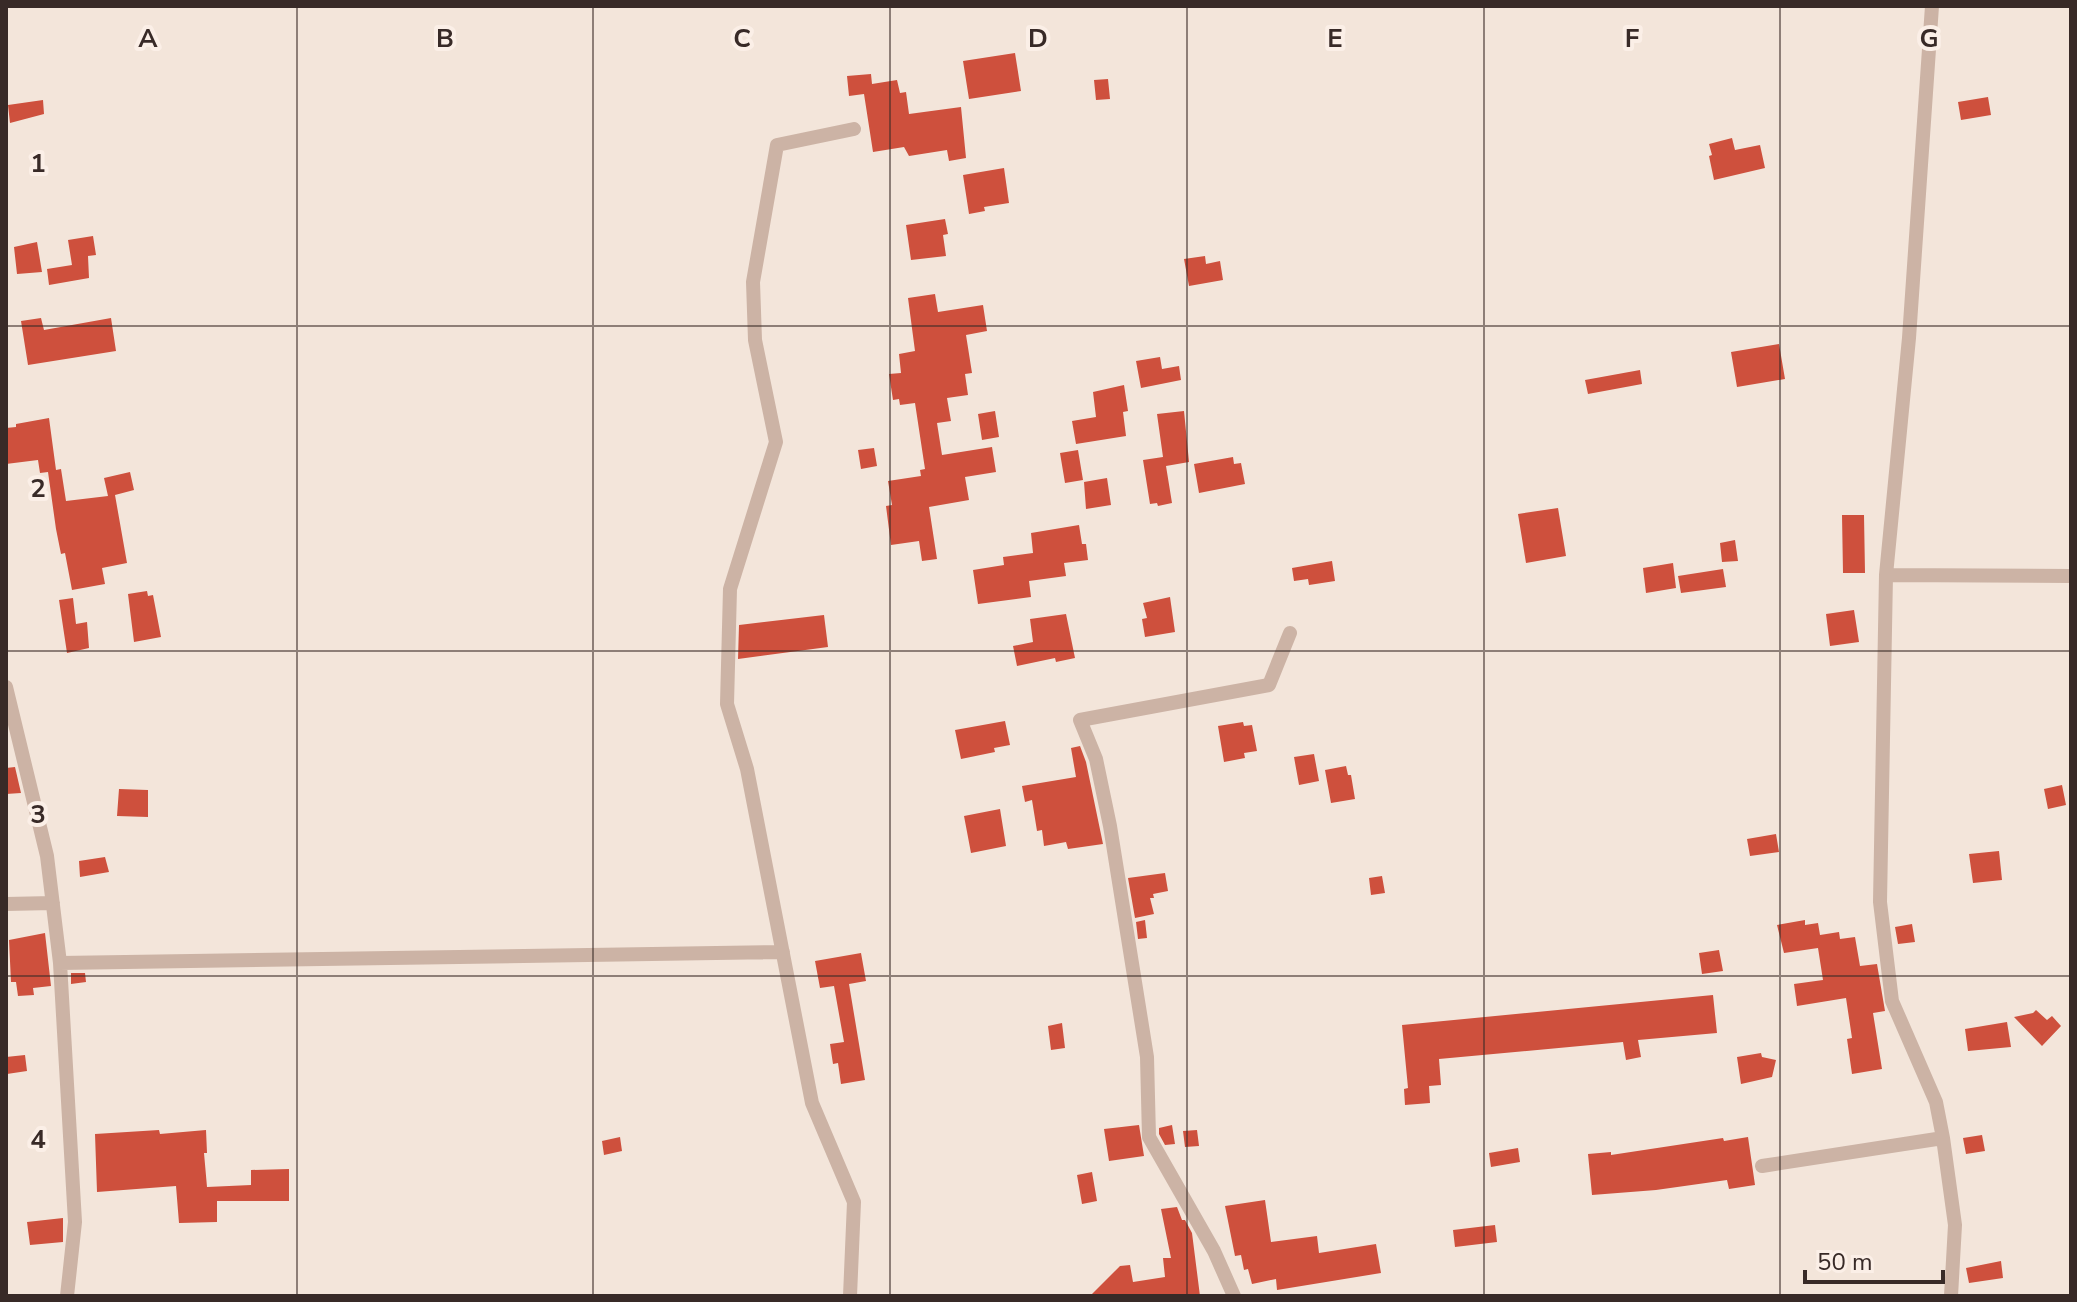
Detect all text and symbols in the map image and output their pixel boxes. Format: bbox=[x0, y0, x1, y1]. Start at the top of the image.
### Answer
text: A bbox=[138, 21, 158, 56]
text: B bbox=[436, 21, 454, 56]
text: C bbox=[733, 21, 751, 56]
text: D bbox=[1028, 21, 1048, 56]
text: E bbox=[1327, 21, 1343, 56]
text: F bbox=[1625, 21, 1639, 56]
text: G bbox=[1919, 21, 1939, 56]
text: 1 bbox=[30, 146, 46, 181]
text: 2 bbox=[30, 471, 46, 506]
text: 3 bbox=[30, 797, 46, 832]
text: 4 bbox=[30, 1122, 46, 1157]
scale bar bbox=[1805, 1234, 1943, 1284]
text: 50 m bbox=[1817, 1246, 1873, 1278]

